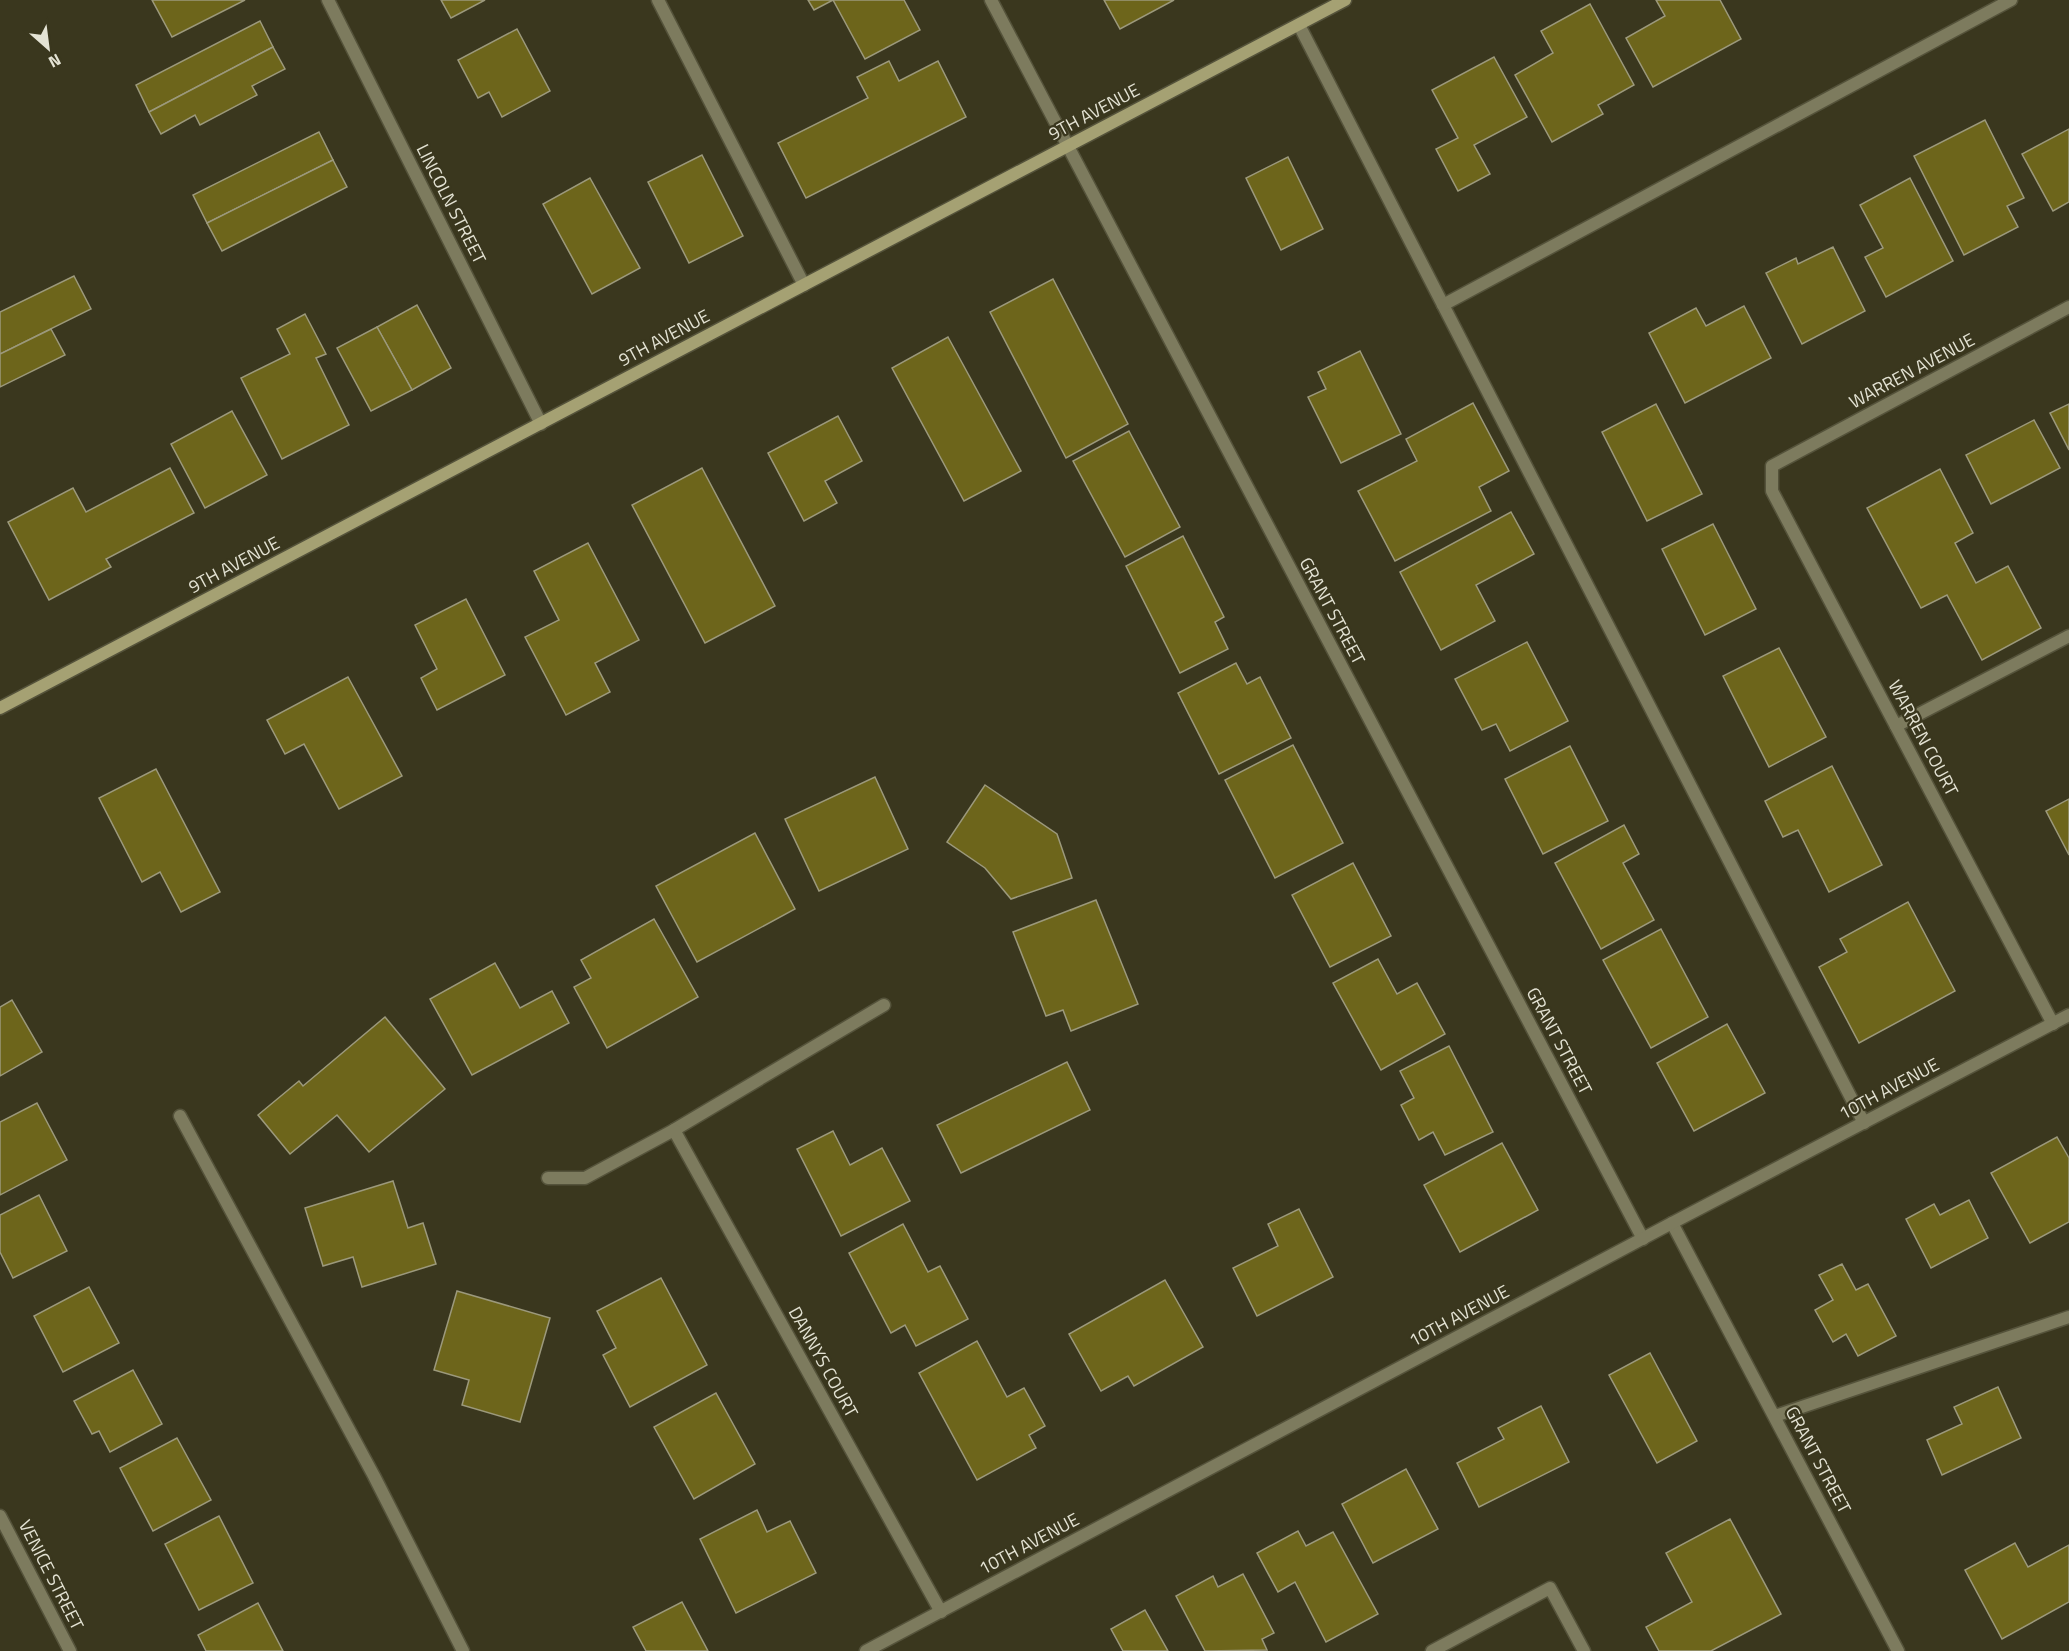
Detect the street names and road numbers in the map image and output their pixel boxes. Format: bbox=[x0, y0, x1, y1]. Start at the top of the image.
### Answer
street label: 9TH AVENUE bbox=[1043, 76, 1144, 147]
street label: LINCOLN STREET bbox=[410, 139, 493, 269]
street label: 9TH AVENUE bbox=[613, 302, 714, 373]
street label: WARREN AVENUE bbox=[1844, 326, 1979, 415]
street label: 9TH AVENUE bbox=[183, 529, 284, 600]
street label: GRANT STREET bbox=[1293, 552, 1372, 670]
street label: WARREN COURT bbox=[1881, 675, 1966, 801]
street label: GRANT STREET bbox=[1520, 982, 1599, 1100]
street label: 10TH AVENUE bbox=[1834, 1051, 1944, 1126]
street label: 10TH AVENUE bbox=[1404, 1278, 1514, 1353]
street label: DANNYS COURT bbox=[782, 1301, 865, 1423]
street label: GRANT STREET bbox=[1779, 1401, 1858, 1519]
street label: 10TH AVENUE bbox=[974, 1506, 1084, 1581]
street label: VENICE STREET bbox=[12, 1515, 91, 1635]

